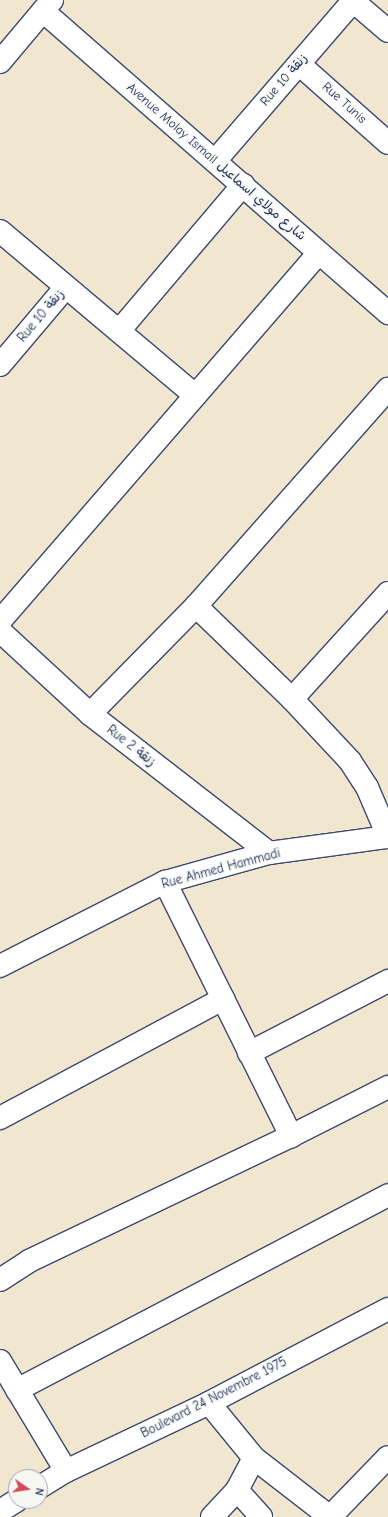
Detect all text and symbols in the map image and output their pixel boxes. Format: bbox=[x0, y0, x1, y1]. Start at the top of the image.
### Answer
street label: Rue 10 زنقة bbox=[257, 51, 311, 109]
street label: Rue Tunis bbox=[319, 79, 369, 127]
street label: Avenue Molay Ismail شارع مولاي اسماعيل bbox=[123, 80, 309, 244]
street label: Rue 10 زنقة bbox=[14, 286, 68, 346]
street label: Rue 2 زنقة bbox=[103, 722, 159, 770]
street label: Rue Ahmed Hammadi bbox=[160, 846, 282, 892]
street label: Boulevard 24 Novembre 1975 bbox=[138, 1354, 290, 1442]
north arrow bbox=[8, 1469, 48, 1509]
text: N bbox=[32, 1487, 46, 1497]

